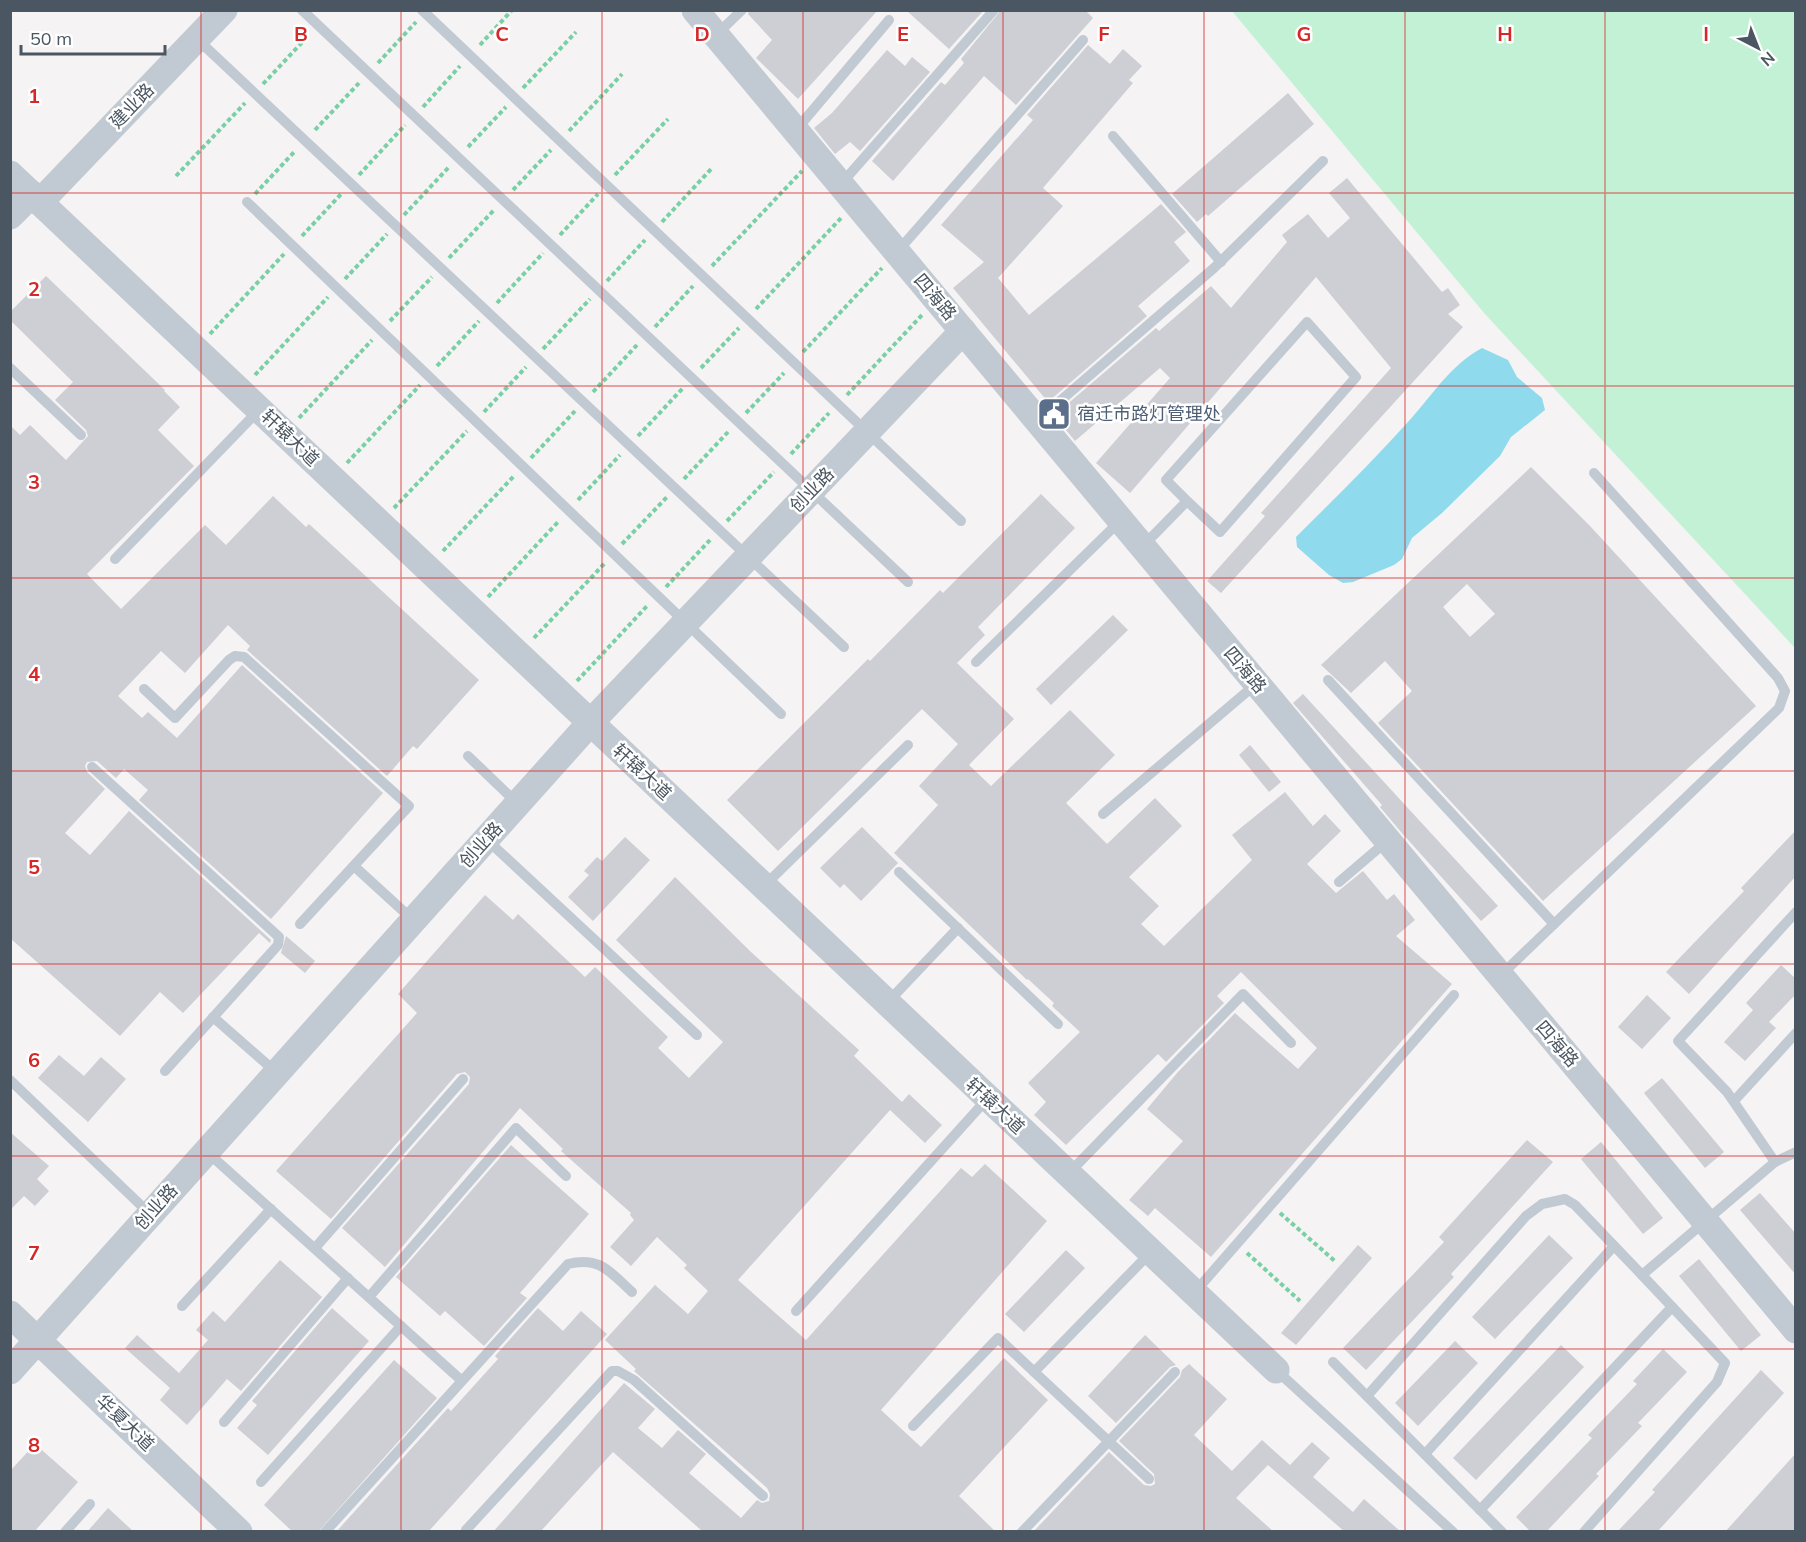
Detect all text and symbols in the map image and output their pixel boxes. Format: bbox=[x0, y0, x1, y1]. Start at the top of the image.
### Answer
scale bar bbox=[21, 18, 165, 56]
north arrow bbox=[1728, 18, 1788, 78]
text: B bbox=[294, 21, 308, 46]
text: C bbox=[495, 21, 509, 46]
text: D bbox=[694, 21, 710, 46]
text: E bbox=[897, 21, 909, 46]
text: F bbox=[1098, 21, 1110, 46]
text: G bbox=[1297, 21, 1311, 46]
text: H bbox=[1497, 21, 1513, 46]
text: I bbox=[1703, 21, 1709, 46]
text: 50 m bbox=[30, 27, 72, 50]
text: N bbox=[1757, 48, 1779, 71]
street label: 建业路 bbox=[105, 78, 159, 133]
text: 1 bbox=[28, 83, 40, 108]
street label: 四海路 bbox=[909, 269, 962, 325]
text: 2 bbox=[28, 276, 40, 301]
public building icon: 宿迁市路灯管理处 bbox=[1036, 396, 1072, 432]
place label: 宿迁市路灯管理处 bbox=[1077, 402, 1221, 425]
street label: 轩辕大道 bbox=[256, 404, 324, 471]
street label: 创业路 bbox=[785, 462, 839, 517]
text: 3 bbox=[28, 469, 40, 494]
street label: 四海路 bbox=[1219, 642, 1272, 698]
text: 4 bbox=[28, 661, 40, 686]
street label: 轩辕大道 bbox=[608, 739, 677, 805]
street label: 创业路 bbox=[454, 817, 507, 872]
text: 5 bbox=[28, 854, 40, 879]
street label: 四海路 bbox=[1531, 1016, 1584, 1072]
text: 6 bbox=[28, 1047, 40, 1072]
street label: 轩辕大道 bbox=[961, 1073, 1030, 1139]
street label: 创业路 bbox=[129, 1179, 182, 1234]
text: 7 bbox=[28, 1240, 40, 1265]
street label: 华夏大道 bbox=[91, 1389, 159, 1456]
text: 8 bbox=[28, 1432, 40, 1457]

